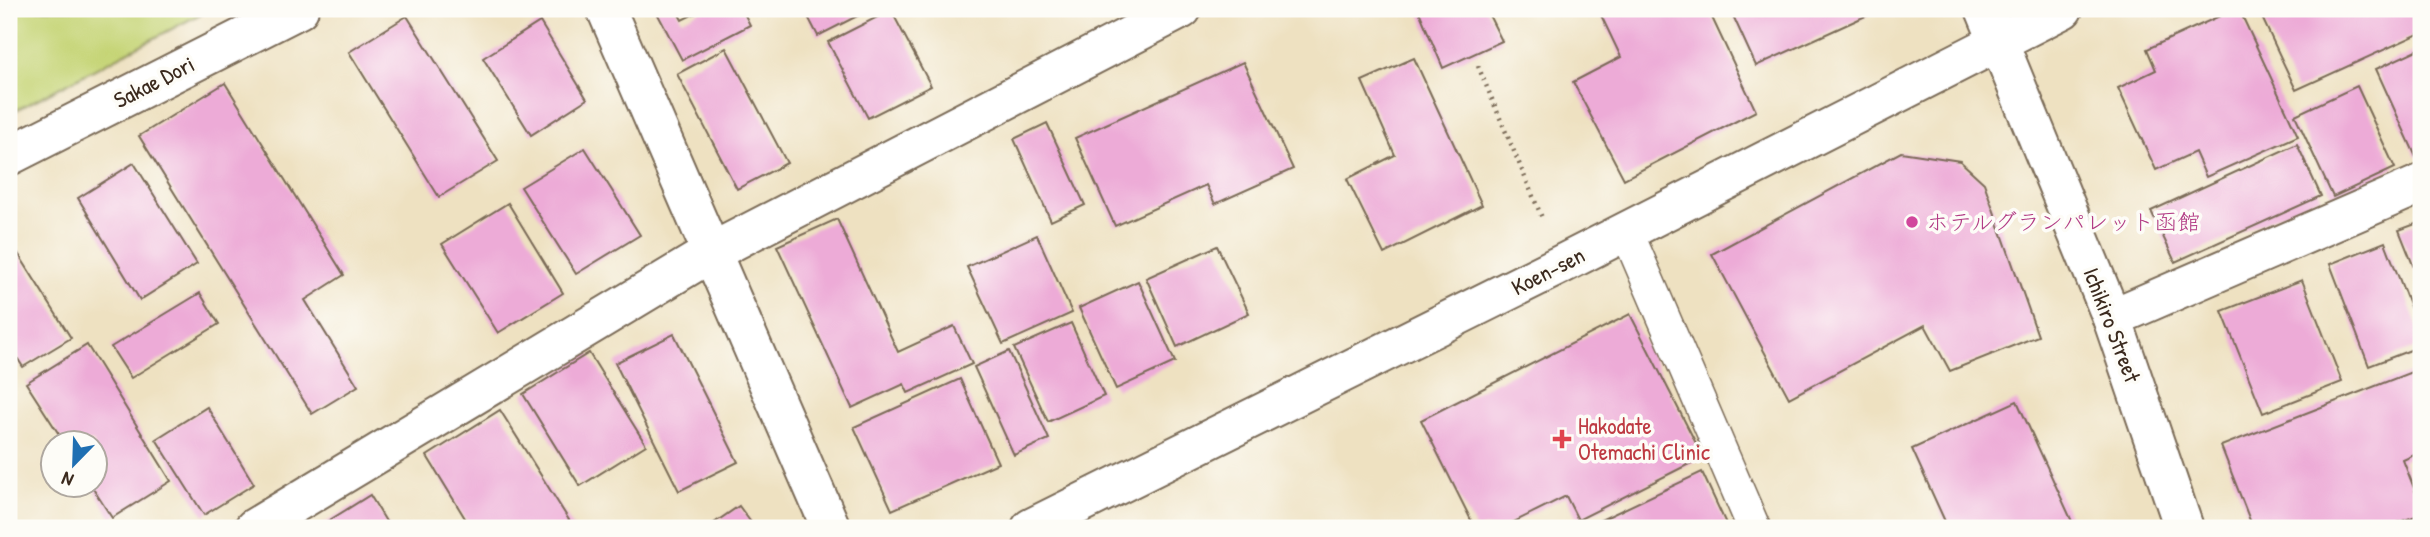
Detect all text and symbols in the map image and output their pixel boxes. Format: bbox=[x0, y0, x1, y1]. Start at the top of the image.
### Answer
street label: Sakae Dori bbox=[108, 48, 199, 115]
place label: ホテルグランパレット函館 bbox=[1926, 206, 2200, 237]
marker: ホテルグランパレット函館 bbox=[1904, 214, 1920, 230]
street label: Koen-sen bbox=[1506, 239, 1590, 302]
street label: Ichikiro Street bbox=[2076, 263, 2149, 388]
place label: Hakodate Otemachi Clinic bbox=[1578, 410, 1710, 467]
north arrow bbox=[38, 428, 108, 498]
marker: Hakodate Otemachi Clinic bbox=[1552, 429, 1572, 449]
text: N bbox=[58, 466, 77, 494]

